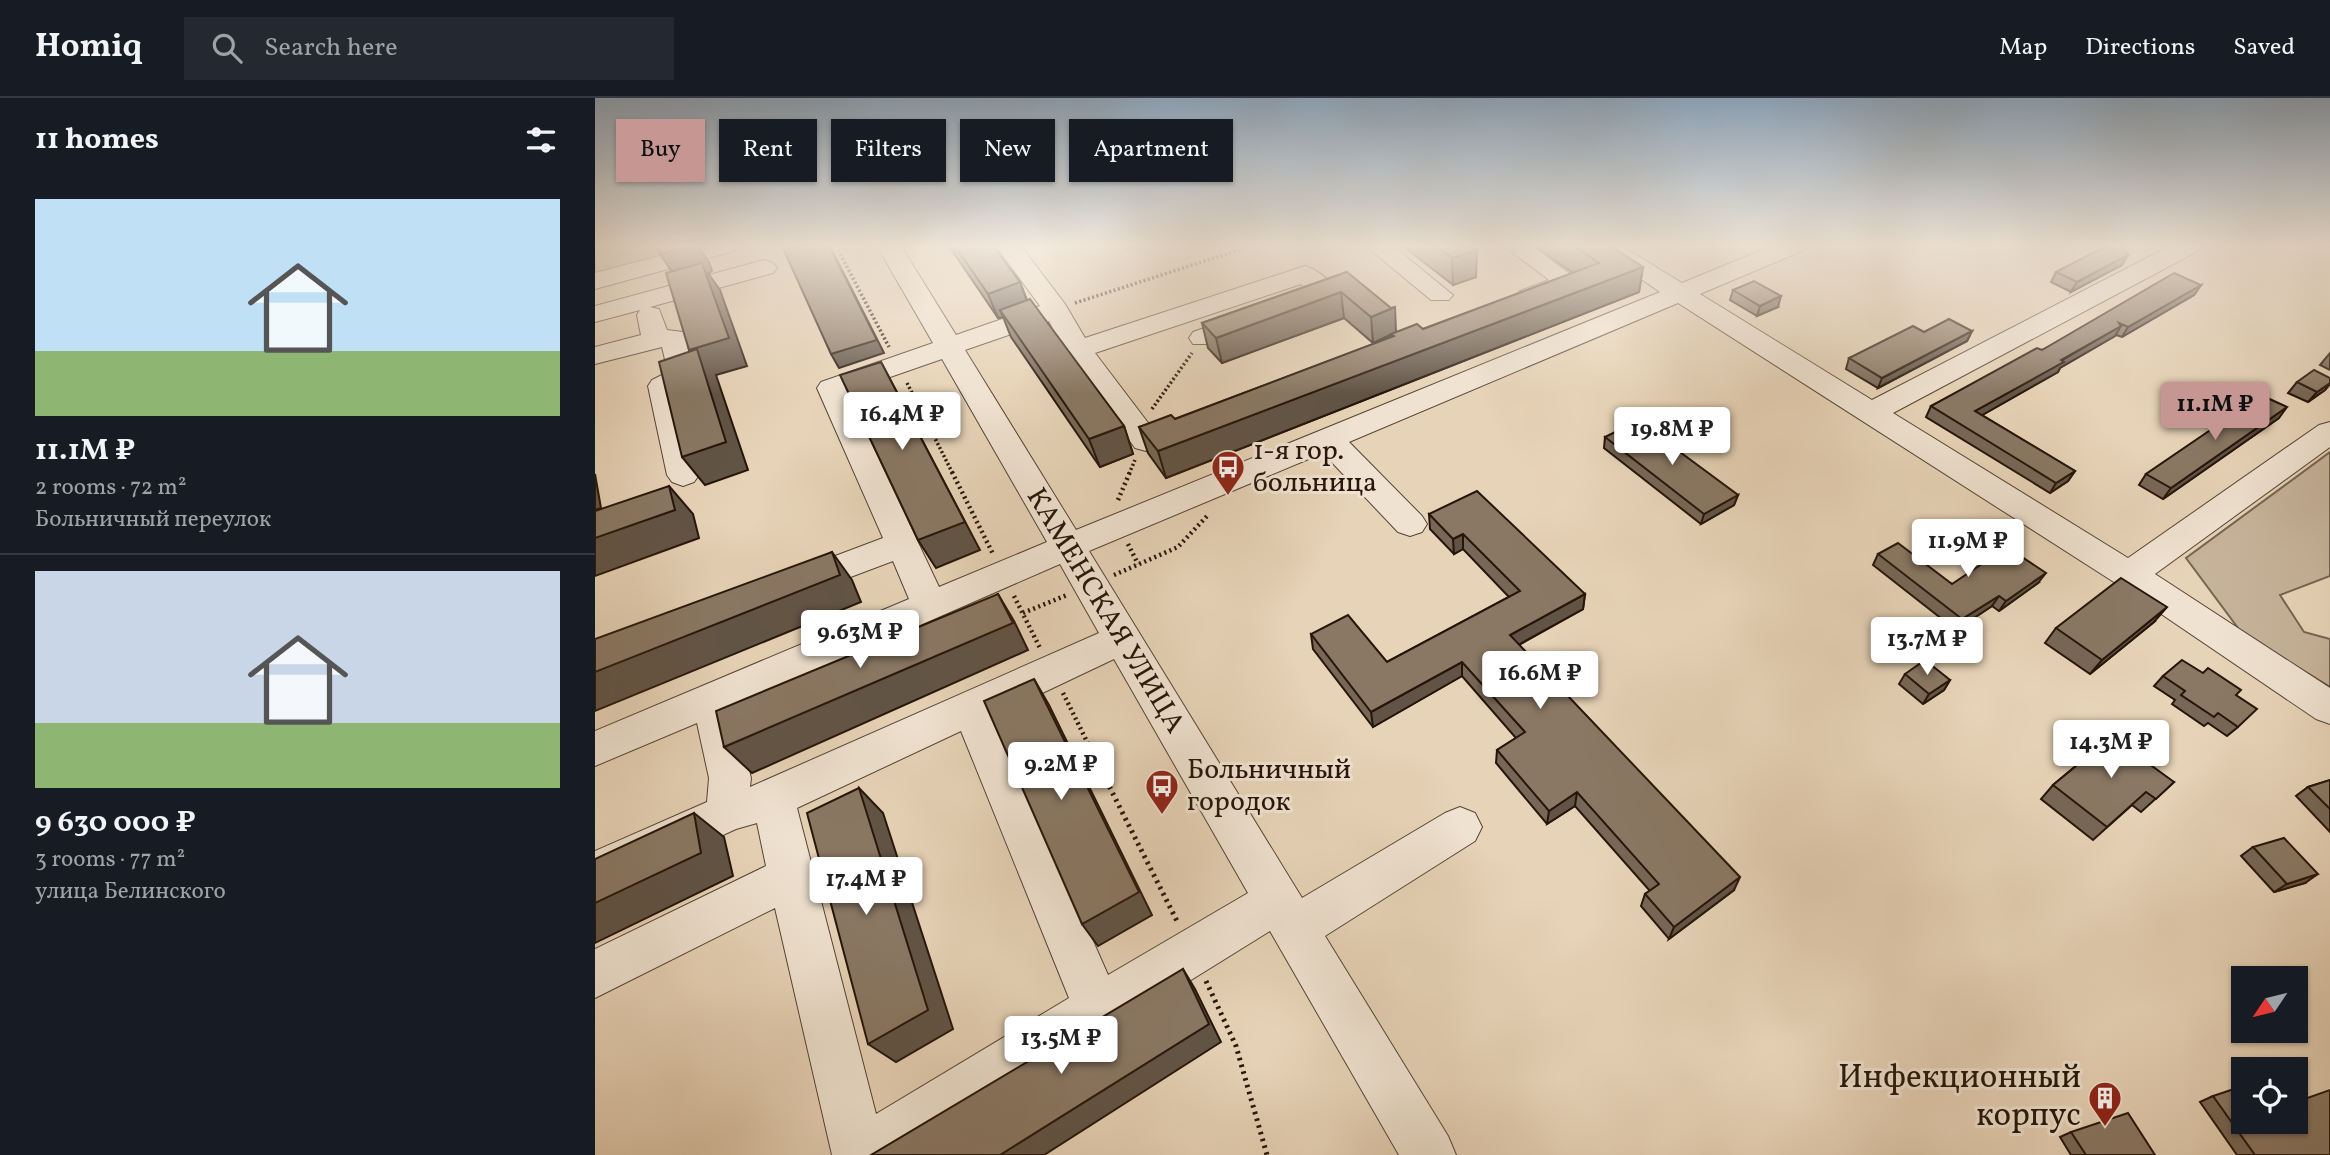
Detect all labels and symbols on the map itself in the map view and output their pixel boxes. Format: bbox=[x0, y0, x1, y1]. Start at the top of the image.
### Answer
pin: 11.1M ₽ bbox=[2150, 382, 2280, 442]
pin: 16.4M ₽ bbox=[837, 392, 967, 452]
pin: 19.8M ₽ bbox=[1607, 408, 1737, 467]
place label: 1-я гор. больница bbox=[1253, 432, 1377, 503]
bus stop icon: 1-я гор. больница bbox=[1209, 448, 1247, 497]
street label: КАМЕНСКАЯ УЛИЦА bbox=[1016, 481, 1194, 741]
pin: 11.9M ₽ bbox=[1903, 519, 2033, 579]
pin: 9.63M ₽ bbox=[795, 610, 925, 670]
pin: 13.7M ₽ bbox=[1862, 618, 1992, 677]
pin: 16.6M ₽ bbox=[1475, 652, 1605, 711]
pin: 14.3M ₽ bbox=[2046, 720, 2176, 780]
pin: 9.2M ₽ bbox=[1004, 742, 1118, 802]
place label: Больничный городок bbox=[1187, 751, 1351, 822]
bus stop icon: Больничный городок bbox=[1143, 767, 1181, 816]
pin: 17.4M ₽ bbox=[801, 858, 931, 917]
north arrow bbox=[2231, 966, 2308, 1043]
pin: 13.5M ₽ bbox=[996, 1016, 1126, 1076]
place label: Инфекционный корпус bbox=[1838, 1056, 2081, 1140]
building icon: Инфекционный корпус bbox=[2086, 1079, 2124, 1128]

